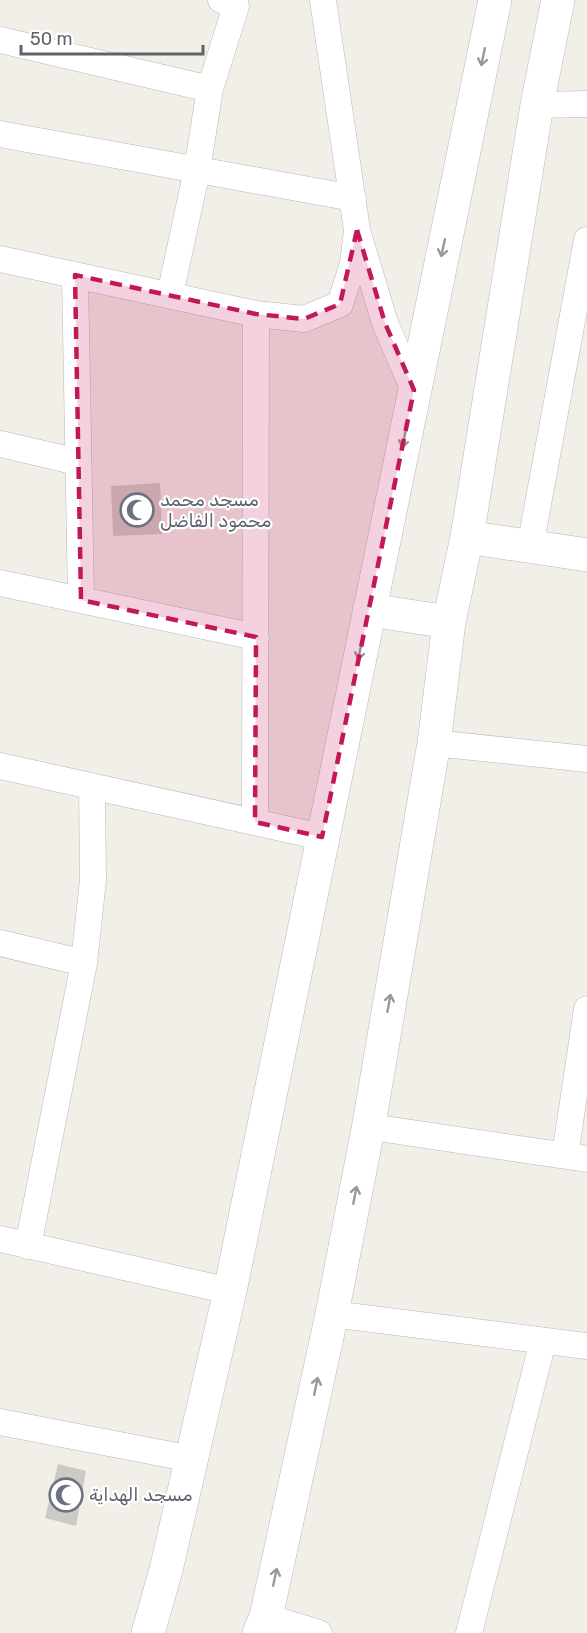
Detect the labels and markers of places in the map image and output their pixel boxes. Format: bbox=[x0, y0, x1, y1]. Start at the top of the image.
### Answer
place label: مسجد محمد محمود الفاضل bbox=[160, 489, 271, 532]
mosque icon: مسجد محمد محمود الفاضل bbox=[119, 492, 155, 528]
mosque icon: مسجد الهداية bbox=[48, 1477, 84, 1513]
place label: مسجد الهداية bbox=[89, 1484, 193, 1506]

